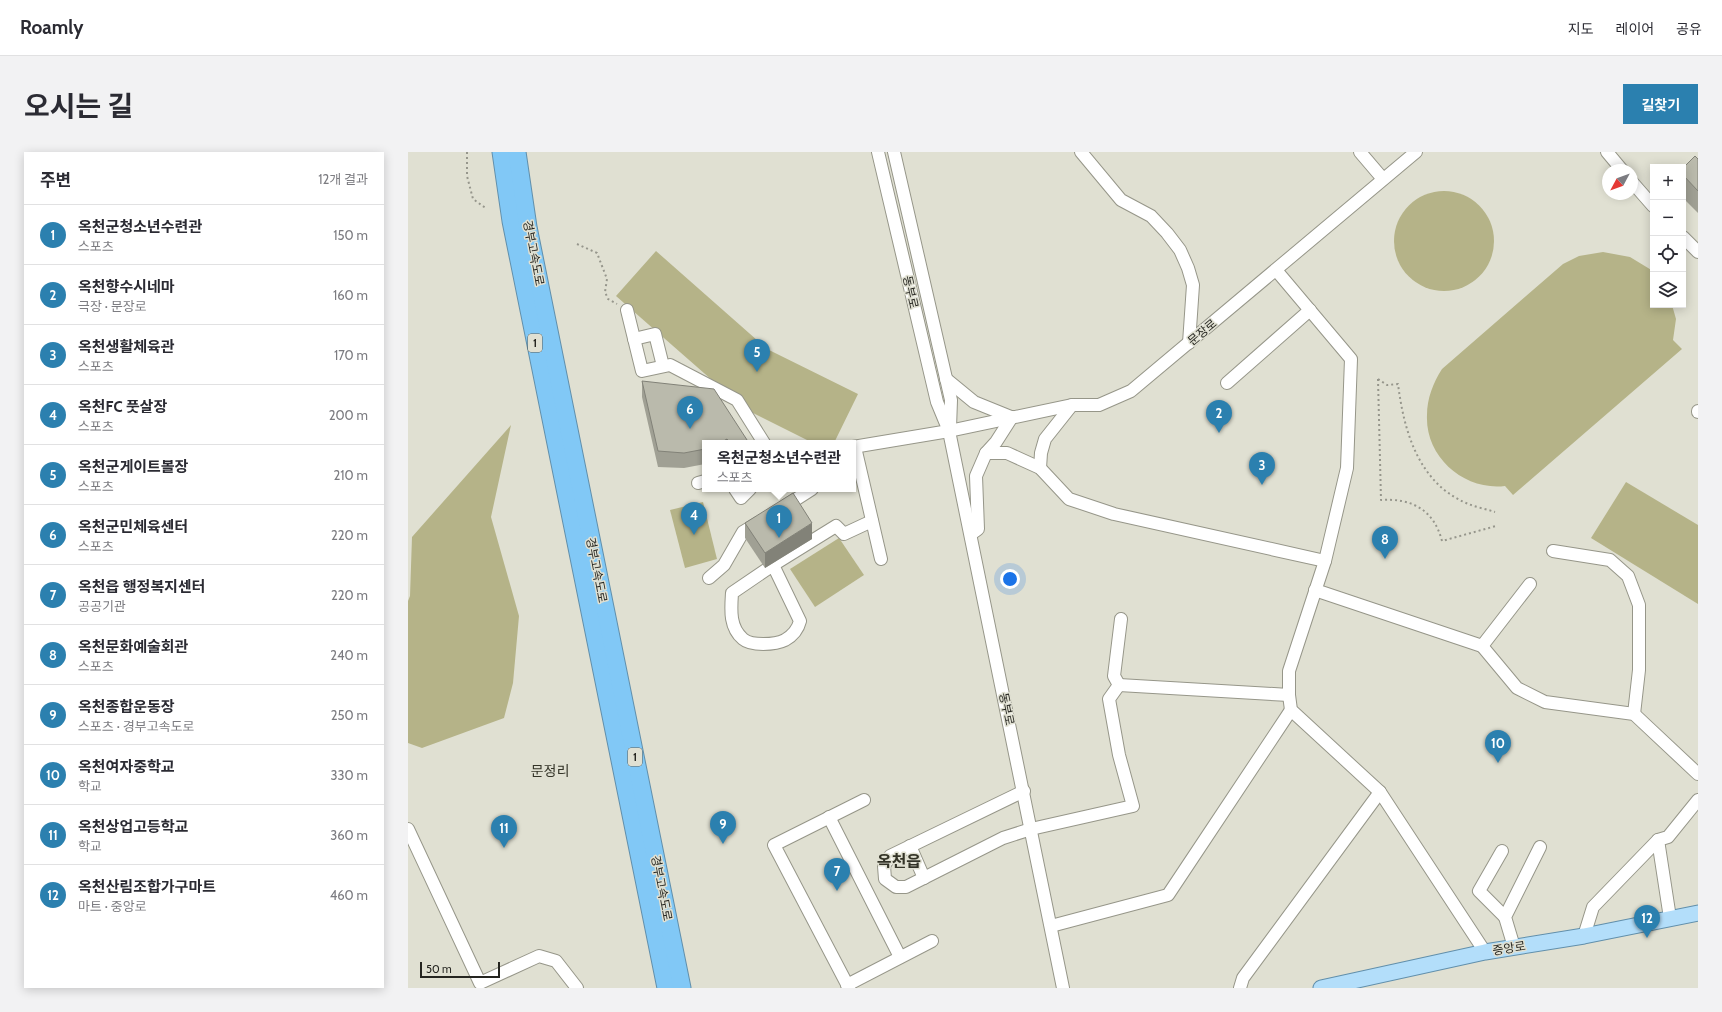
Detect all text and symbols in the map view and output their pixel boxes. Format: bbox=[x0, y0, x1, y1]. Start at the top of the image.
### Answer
text: Roamly bbox=[20, 16, 83, 39]
text: 지도 bbox=[1568, 20, 1594, 38]
text: 레이어 bbox=[1616, 20, 1654, 38]
text: 공유 bbox=[1676, 20, 1702, 38]
button: 길찾기 bbox=[1623, 84, 1698, 124]
text: 오시는 길 bbox=[24, 89, 133, 123]
north arrow bbox=[1602, 164, 1638, 200]
map controls bbox=[1650, 164, 1686, 308]
button: + bbox=[1650, 164, 1686, 200]
text: 주변 bbox=[40, 170, 71, 190]
text: 12개 결과 bbox=[318, 171, 368, 187]
button: − bbox=[1650, 200, 1686, 236]
text: 옥천군청소년수련관 bbox=[78, 218, 202, 236]
street label: 경부고속도로 bbox=[520, 219, 548, 287]
text: 1 bbox=[51, 227, 55, 243]
text: 150 m bbox=[333, 227, 368, 243]
button: locate bbox=[1650, 236, 1686, 272]
text: 스포츠 bbox=[78, 238, 114, 254]
button: layers bbox=[1650, 272, 1686, 308]
street label: 동부로 bbox=[900, 274, 922, 310]
text: 옥천향수시네마 bbox=[78, 278, 175, 296]
text: 2 bbox=[50, 287, 56, 303]
text: 160 m bbox=[333, 287, 368, 303]
text: 극장 · 문장로 bbox=[78, 298, 147, 314]
street label: 문장로 bbox=[1184, 316, 1220, 348]
road number: 1 bbox=[528, 334, 542, 352]
text: 옥천생활체육관 bbox=[78, 338, 175, 356]
pin: 5 bbox=[744, 339, 770, 372]
text: 3 bbox=[49, 347, 57, 363]
text: 170 m bbox=[334, 347, 368, 363]
text: 스포츠 bbox=[78, 358, 114, 374]
pin: 6 bbox=[677, 396, 703, 429]
text: 옥천FC 풋살장 bbox=[78, 398, 167, 416]
pin: 2 bbox=[1206, 400, 1232, 433]
text: 4 bbox=[49, 407, 57, 423]
text: 200 m bbox=[329, 407, 368, 423]
text: 스포츠 bbox=[78, 418, 114, 434]
popup bbox=[702, 440, 856, 492]
text: 옥천군청소년수련관 bbox=[717, 449, 841, 467]
pin: 3 bbox=[1249, 452, 1275, 485]
text: 옥천군게이트볼장 bbox=[78, 458, 188, 476]
text: 5 bbox=[50, 467, 56, 483]
text: 210 m bbox=[334, 467, 368, 483]
text: 스포츠 bbox=[717, 469, 753, 485]
text: 스포츠 bbox=[78, 478, 114, 494]
pin: 4 bbox=[681, 502, 707, 535]
pin: 1 bbox=[766, 505, 792, 538]
text: 옥천군민체육센터 bbox=[78, 518, 188, 536]
pin: 8 bbox=[1372, 526, 1398, 559]
text: 6 bbox=[49, 527, 57, 543]
text: 220 m bbox=[331, 527, 368, 543]
street label: 경부고속도로 bbox=[583, 536, 611, 604]
text: 스포츠 bbox=[78, 538, 114, 554]
your location bbox=[1000, 569, 1020, 589]
text: 옥천읍 행정복지센터 bbox=[78, 578, 206, 596]
text: 7 bbox=[50, 587, 56, 603]
text: 220 m bbox=[331, 587, 368, 603]
text: 공공기관 bbox=[78, 598, 126, 614]
text: 옥천문화예술회관 bbox=[78, 638, 188, 656]
text: 8 bbox=[49, 647, 57, 663]
text: 240 m bbox=[330, 647, 368, 663]
text: 스포츠 bbox=[78, 658, 114, 674]
street label: 동부로 bbox=[996, 691, 1018, 727]
text: 옥천종합운동장 bbox=[78, 698, 175, 716]
text: 9 bbox=[49, 707, 57, 723]
text: 250 m bbox=[331, 707, 368, 723]
text: 스포츠 · 경부고속도로 bbox=[78, 718, 195, 734]
pin: 10 bbox=[1485, 730, 1511, 763]
road number: 1 bbox=[628, 748, 642, 766]
text: 옥천여자중학교 bbox=[78, 758, 175, 776]
district label: 문정리 bbox=[531, 762, 569, 780]
text: 10 bbox=[46, 767, 60, 783]
text: 330 m bbox=[331, 767, 368, 783]
text: 학교 bbox=[78, 778, 102, 794]
pin: 9 bbox=[710, 811, 736, 844]
pin: 11 bbox=[491, 815, 517, 848]
text: 옥천상업고등학교 bbox=[78, 818, 188, 836]
text: 11 bbox=[48, 827, 58, 843]
text: 360 m bbox=[330, 827, 368, 843]
text: 학교 bbox=[78, 838, 102, 854]
district label: 옥천읍 bbox=[877, 852, 921, 871]
street label: 경부고속도로 bbox=[648, 854, 676, 922]
pin: 7 bbox=[824, 858, 850, 891]
text: 옥천산림조합가구마트 bbox=[78, 878, 216, 896]
text: 12 bbox=[47, 887, 59, 903]
text: 460 m bbox=[330, 887, 368, 903]
text: 마트 · 중앙로 bbox=[78, 898, 147, 914]
pin: 12 bbox=[1634, 905, 1660, 938]
street label: 중앙로 bbox=[1491, 938, 1527, 958]
scale bar bbox=[420, 960, 500, 979]
text: 50 m bbox=[426, 962, 452, 976]

